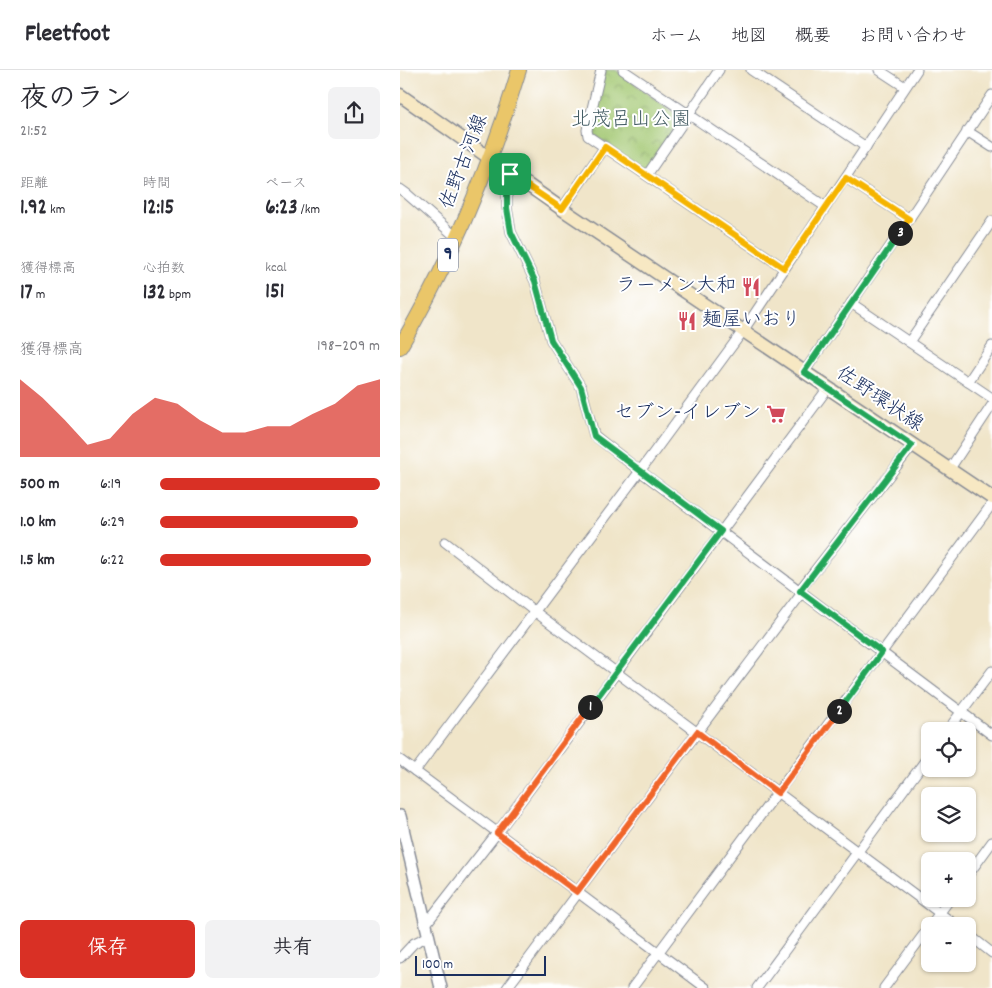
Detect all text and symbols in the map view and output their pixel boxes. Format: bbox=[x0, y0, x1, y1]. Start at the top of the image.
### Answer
text: Fleetfoot bbox=[25, 18, 110, 52]
text: ホーム bbox=[650, 25, 703, 50]
text: 地図 bbox=[731, 25, 767, 50]
text: 概要 bbox=[795, 25, 831, 50]
text: お問い合わせ bbox=[859, 25, 967, 50]
text: 夜のラン bbox=[20, 81, 132, 121]
button: share bbox=[328, 87, 380, 139]
park label: 北茂呂山公園 bbox=[571, 107, 691, 135]
street label: 佐野古河線 bbox=[434, 110, 496, 214]
text: 21:52 bbox=[20, 120, 48, 143]
pin bbox=[489, 153, 531, 195]
icon: arrive bbox=[496, 160, 524, 188]
text: 距離 bbox=[20, 174, 48, 194]
text: 時間 bbox=[143, 174, 171, 194]
text: ペース bbox=[265, 174, 307, 194]
text: 1.92 bbox=[20, 194, 47, 224]
text: 12:15 bbox=[143, 194, 174, 224]
text: 6:23 bbox=[265, 194, 298, 224]
text: km bbox=[47, 200, 65, 220]
text: /km bbox=[298, 200, 320, 220]
pin: 3 bbox=[888, 220, 912, 246]
text: 3 bbox=[897, 223, 904, 243]
road number: 9 bbox=[438, 238, 458, 272]
text: kcal bbox=[265, 258, 287, 278]
text: 獲得標高 bbox=[20, 259, 76, 279]
text: 心拍数 bbox=[143, 259, 185, 279]
place label: ラーメン大和 bbox=[616, 273, 736, 301]
restaurant icon: ラーメン大和 bbox=[740, 276, 762, 298]
text: 151 bbox=[265, 278, 284, 308]
text: 17 bbox=[20, 279, 33, 309]
text: 132 bbox=[143, 279, 166, 309]
text: m bbox=[33, 285, 45, 305]
text: bpm bbox=[166, 285, 191, 305]
place label: 麺屋いおり bbox=[702, 307, 801, 335]
restaurant icon: 麺屋いおり bbox=[676, 310, 698, 332]
text: 198–209 m bbox=[317, 335, 380, 358]
text: 獲得標高 bbox=[20, 339, 84, 362]
street label: 佐野環状線 bbox=[830, 360, 928, 440]
place label: セブン-イレブン bbox=[614, 400, 761, 428]
supermarket icon: セブン-イレブン bbox=[765, 403, 787, 425]
text: 500 m bbox=[20, 473, 60, 496]
text: 6:19 bbox=[100, 473, 121, 496]
text: 1.0 km bbox=[20, 511, 56, 534]
text: 6:29 bbox=[100, 511, 125, 534]
text: 1.5 km bbox=[20, 549, 55, 572]
text: 6:22 bbox=[100, 549, 124, 572]
pin: 1 bbox=[578, 694, 602, 720]
text: 1 bbox=[589, 697, 592, 717]
pin: 2 bbox=[826, 698, 852, 724]
text: 2 bbox=[836, 701, 843, 721]
map controls bbox=[921, 722, 976, 972]
button: locate bbox=[921, 722, 976, 777]
button: layers bbox=[921, 787, 976, 842]
button: + bbox=[921, 852, 976, 907]
button: − bbox=[921, 917, 976, 972]
button: 保存 bbox=[20, 920, 195, 978]
button: 共有 bbox=[205, 920, 380, 978]
scale bar bbox=[415, 953, 546, 976]
text: 100 m bbox=[422, 955, 453, 975]

